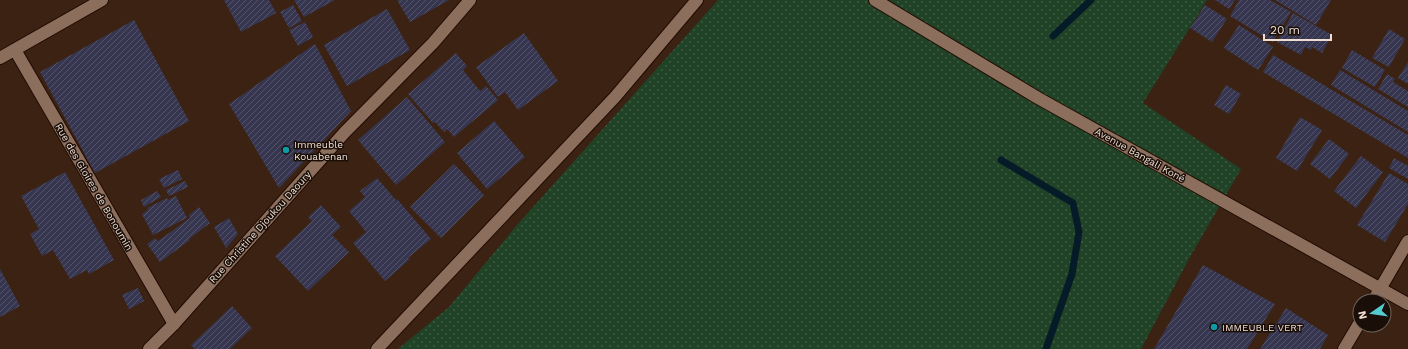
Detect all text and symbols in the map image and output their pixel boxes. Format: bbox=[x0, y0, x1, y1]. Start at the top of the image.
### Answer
scale bar bbox=[1264, 16, 1331, 42]
text: 20 m bbox=[1270, 23, 1300, 37]
street label: Rue des Gloires de Bonoumin bbox=[53, 122, 135, 252]
street label: Avenue Bangali Koné bbox=[1093, 126, 1187, 184]
place label: Immeuble Kouabenan bbox=[294, 139, 348, 162]
marker: Immeuble Kouabenan bbox=[281, 145, 291, 155]
street label: Rue Christine Djoukou Daoury bbox=[207, 168, 314, 285]
north arrow bbox=[1352, 293, 1392, 333]
text: N bbox=[1355, 310, 1370, 321]
marker: IMMEUBLE VERT bbox=[1209, 322, 1219, 332]
place label: IMMEUBLE VERT bbox=[1222, 322, 1303, 333]

